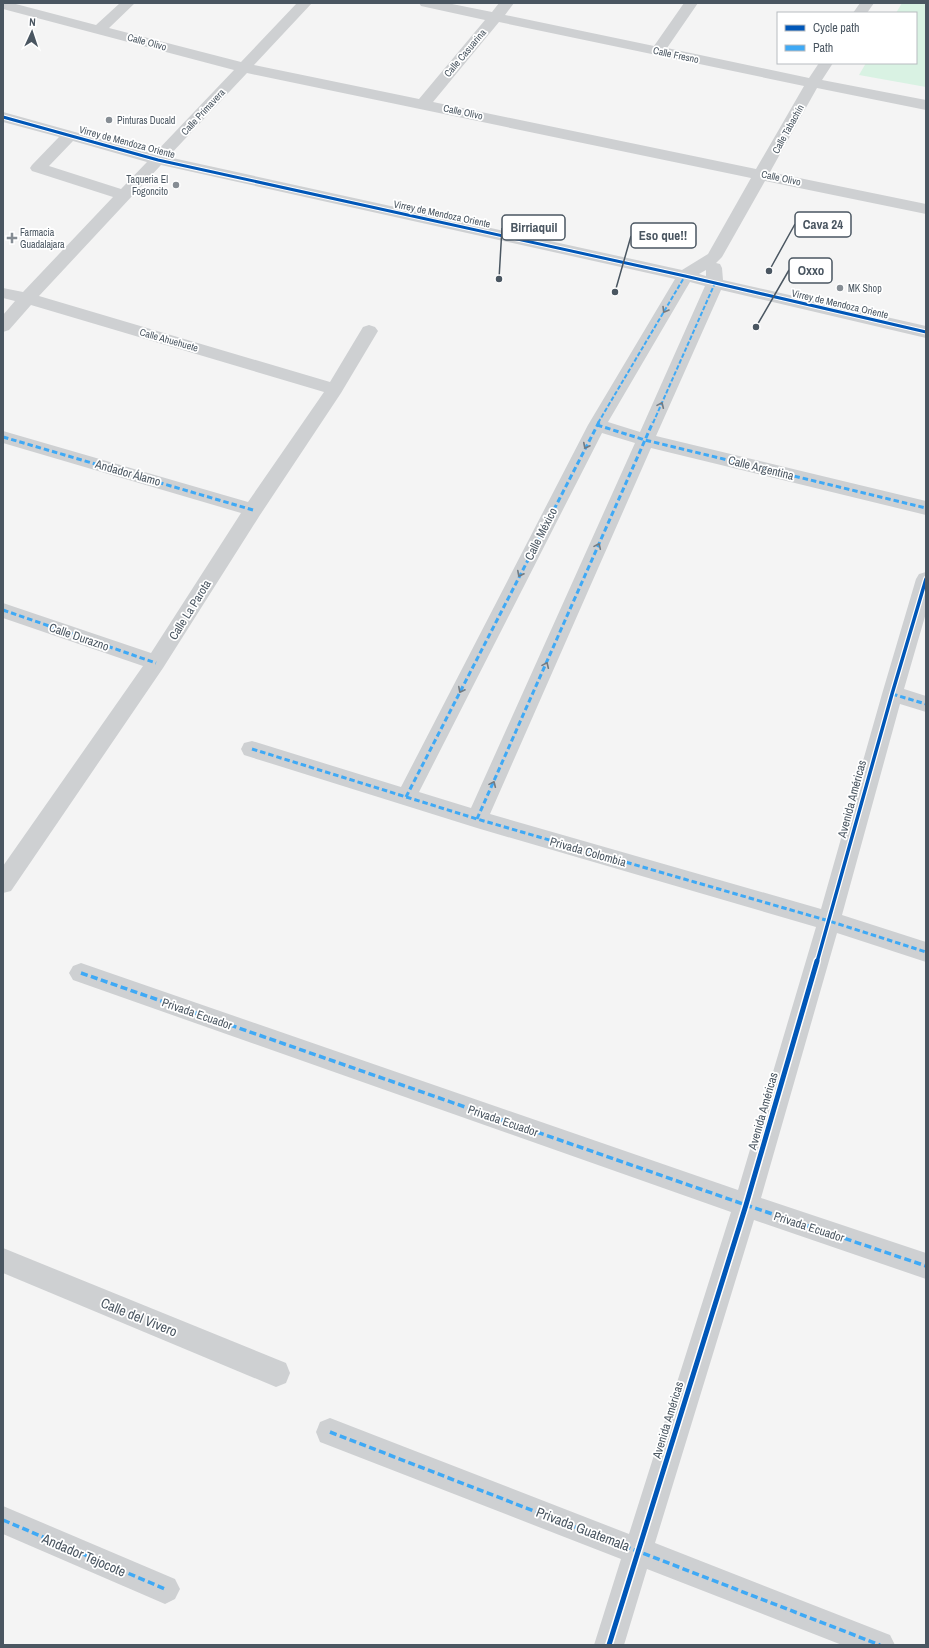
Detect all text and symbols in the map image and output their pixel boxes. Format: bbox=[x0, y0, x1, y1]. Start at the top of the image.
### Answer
north arrow bbox=[12, 12, 52, 52]
legend bbox=[777, 12, 917, 64]
text: N bbox=[29, 15, 36, 29]
text: Cycle path bbox=[813, 20, 860, 36]
street label: Calle Casuarina bbox=[441, 26, 489, 80]
street label: Calle Olivo bbox=[126, 31, 168, 54]
text: Path bbox=[813, 40, 833, 56]
street label: Calle Fresno bbox=[652, 44, 701, 66]
street label: Calle Primavera bbox=[178, 86, 228, 138]
street label: Calle Olivo bbox=[442, 101, 484, 123]
street label: Calle Tabachín bbox=[769, 102, 807, 156]
place label: Pinturas Ducald bbox=[117, 114, 175, 127]
marker: Pinturas Ducald bbox=[104, 115, 114, 125]
street label: Virrey de Mendoza Oriente bbox=[78, 123, 177, 161]
street label: Calle Olivo bbox=[760, 167, 802, 189]
place label: Taqueria El Fogoncito bbox=[126, 173, 168, 198]
marker: Taqueria El Fogoncito bbox=[171, 180, 181, 190]
street label: Virrey de Mendoza Oriente bbox=[392, 197, 492, 231]
callout: Cava 24 bbox=[795, 212, 851, 237]
callout: Birriaquil bbox=[502, 215, 565, 240]
text: Cava 24 bbox=[803, 216, 843, 233]
text: Birriaquil bbox=[511, 219, 557, 236]
callout: Eso que!! bbox=[631, 223, 696, 248]
place label: Farmacia Guadalajara bbox=[20, 226, 65, 251]
text: Eso que!! bbox=[639, 227, 687, 244]
marker: Farmacia Guadalajara bbox=[7, 233, 17, 243]
callout: Oxxo bbox=[789, 258, 832, 283]
text: Oxxo bbox=[798, 262, 824, 279]
place label: MK Shop bbox=[848, 282, 882, 295]
marker: MK Shop bbox=[835, 283, 845, 293]
street label: Virrey de Mendoza Oriente bbox=[790, 287, 890, 322]
one-way arrow bbox=[663, 306, 670, 313]
street label: Calle Ahuehuete bbox=[138, 325, 200, 355]
one-way arrow bbox=[656, 401, 664, 409]
one-way arrow bbox=[583, 442, 591, 450]
street label: Calle Argentina bbox=[726, 452, 796, 484]
street label: Andador Álamo bbox=[92, 456, 163, 490]
street label: Calle México bbox=[521, 505, 561, 563]
one-way arrow bbox=[594, 542, 602, 549]
one-way arrow bbox=[517, 570, 525, 578]
street label: Calle La Parota bbox=[165, 577, 215, 643]
street label: Calle Durazno bbox=[47, 619, 111, 655]
one-way arrow bbox=[541, 661, 549, 669]
one-way arrow bbox=[458, 686, 466, 693]
street label: Avenida Américas bbox=[834, 758, 870, 841]
one-way arrow bbox=[488, 780, 496, 788]
street label: Privada Colombia bbox=[548, 833, 629, 871]
street label: Privada Ecuador bbox=[160, 995, 235, 1034]
street label: Avenida Américas bbox=[744, 1070, 782, 1152]
street label: Privada Ecuador bbox=[466, 1102, 541, 1141]
street label: Privada Ecuador bbox=[772, 1208, 847, 1246]
street label: Calle del Vivero bbox=[98, 1294, 180, 1340]
street label: Avenida Américas bbox=[648, 1379, 687, 1461]
street label: Privada Guatemala bbox=[534, 1503, 633, 1555]
street label: Andador Tejocote bbox=[39, 1529, 129, 1581]

